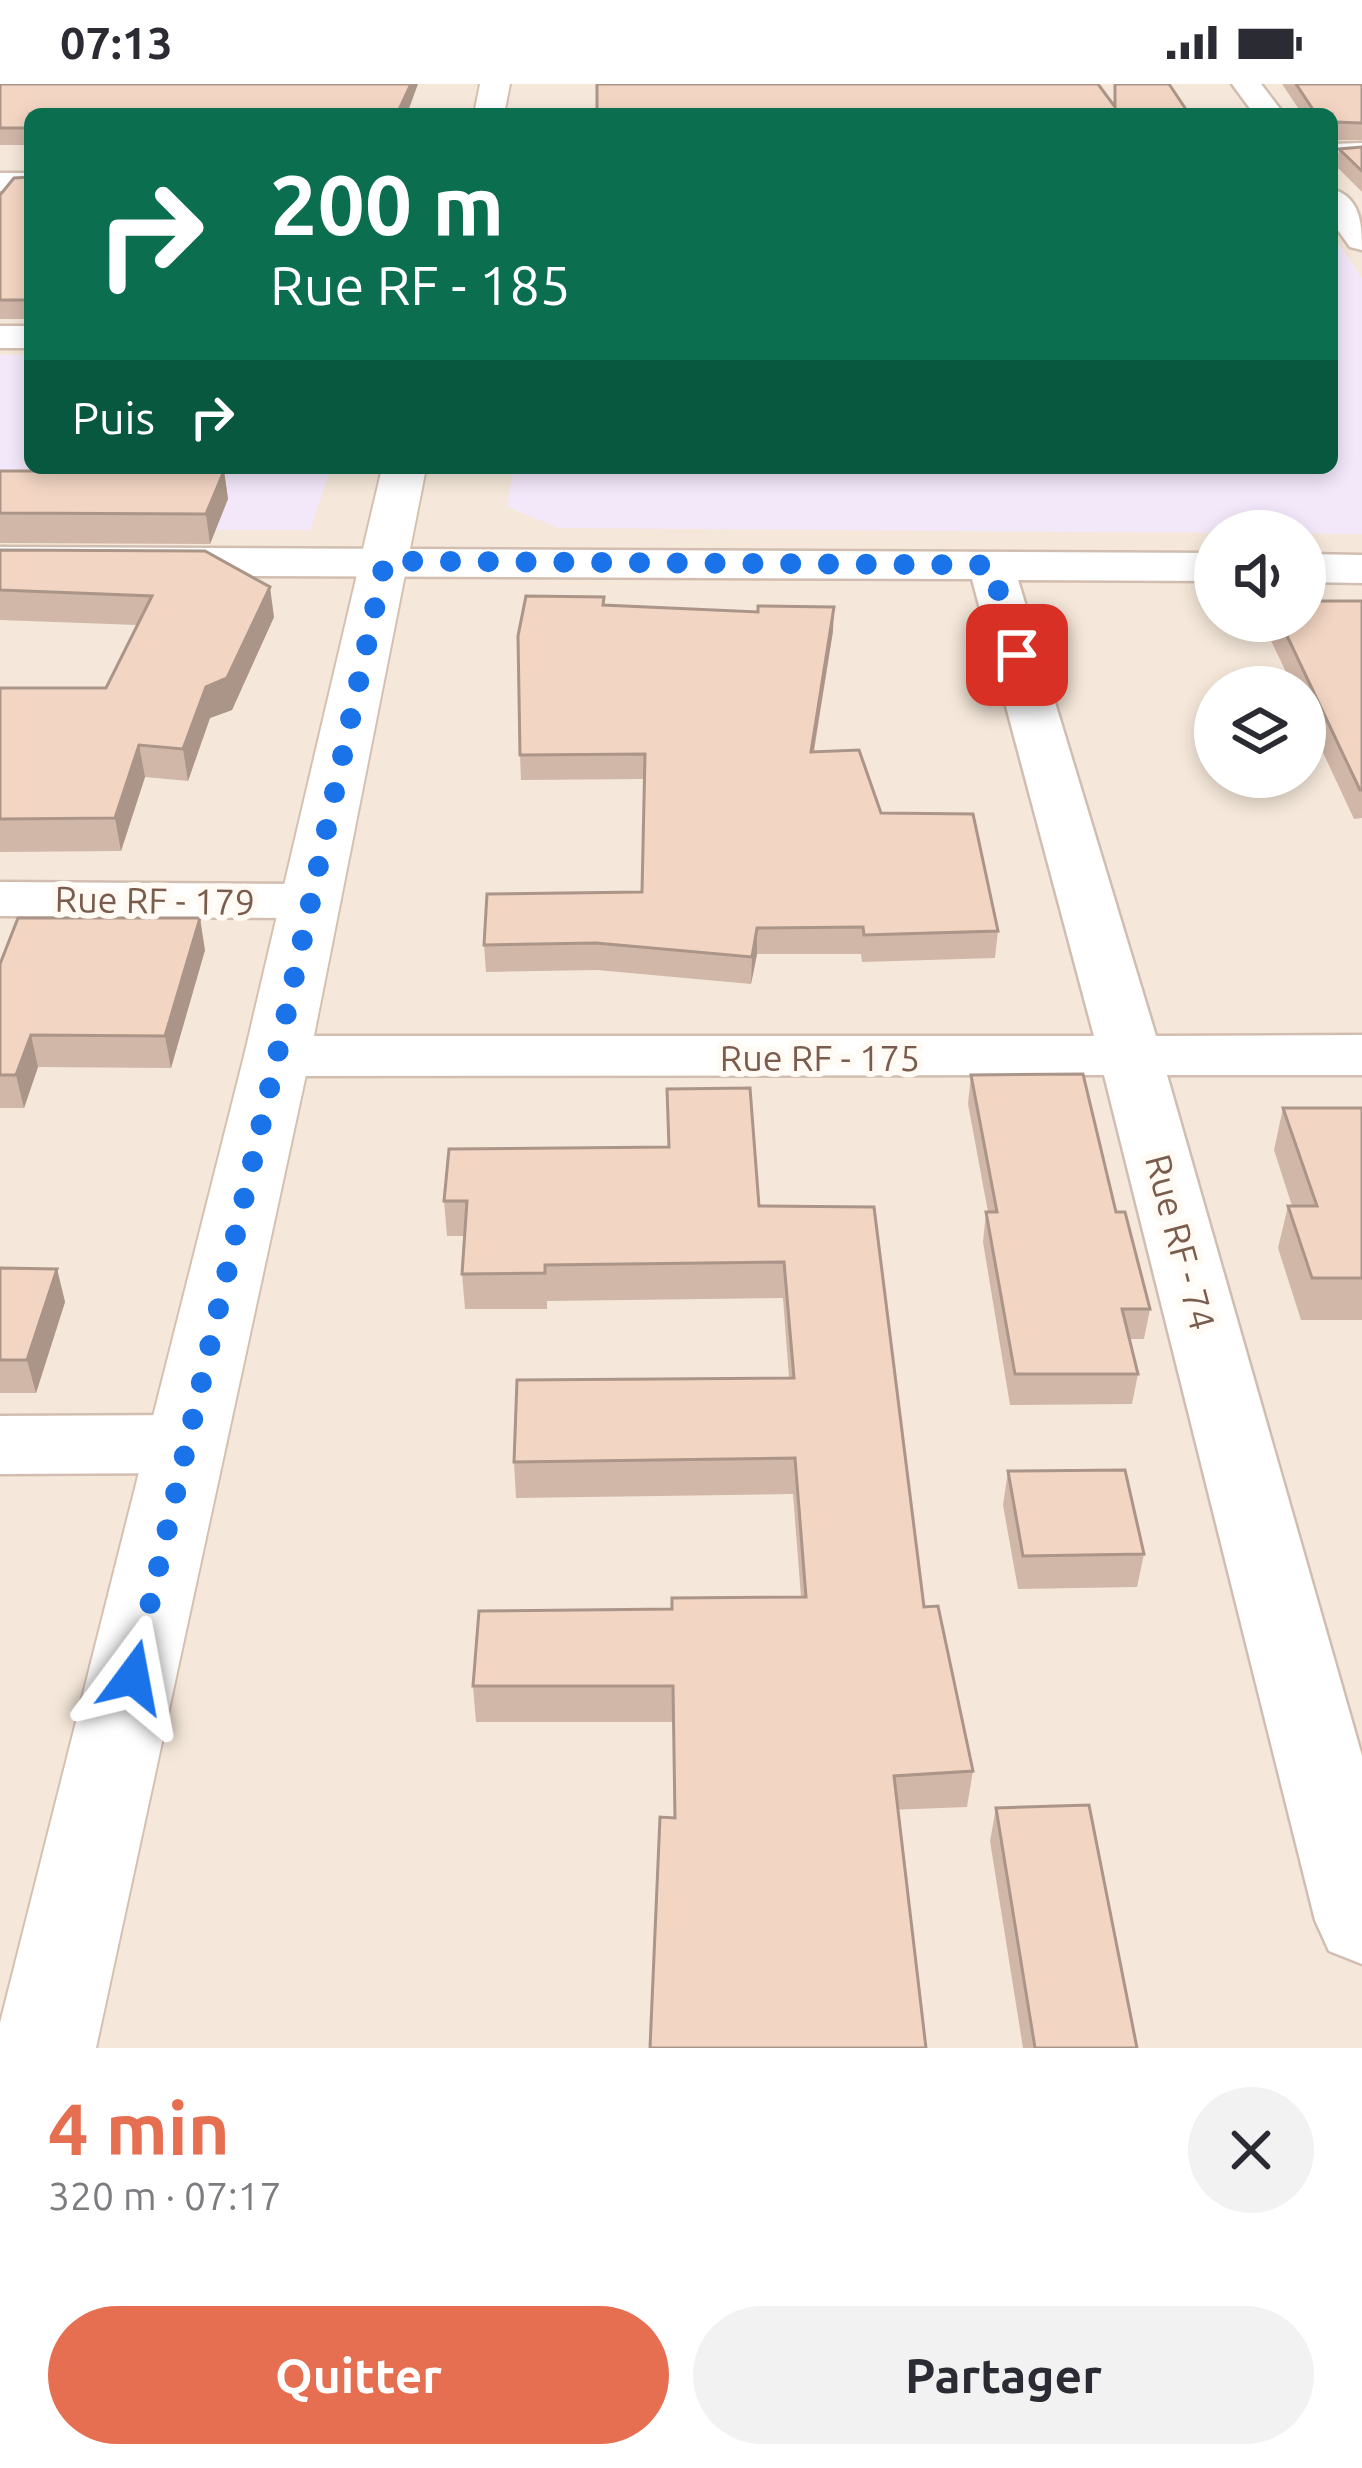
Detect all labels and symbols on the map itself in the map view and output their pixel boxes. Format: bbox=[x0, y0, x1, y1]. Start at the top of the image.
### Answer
pin bbox=[966, 604, 1068, 706]
street label: Rue RF - 179 bbox=[55, 878, 255, 922]
street label: Rue RF - 175 bbox=[720, 1037, 920, 1078]
street label: Rue RF - 74 bbox=[1138, 1150, 1224, 1334]
position arrow bbox=[70, 1614, 196, 1740]

